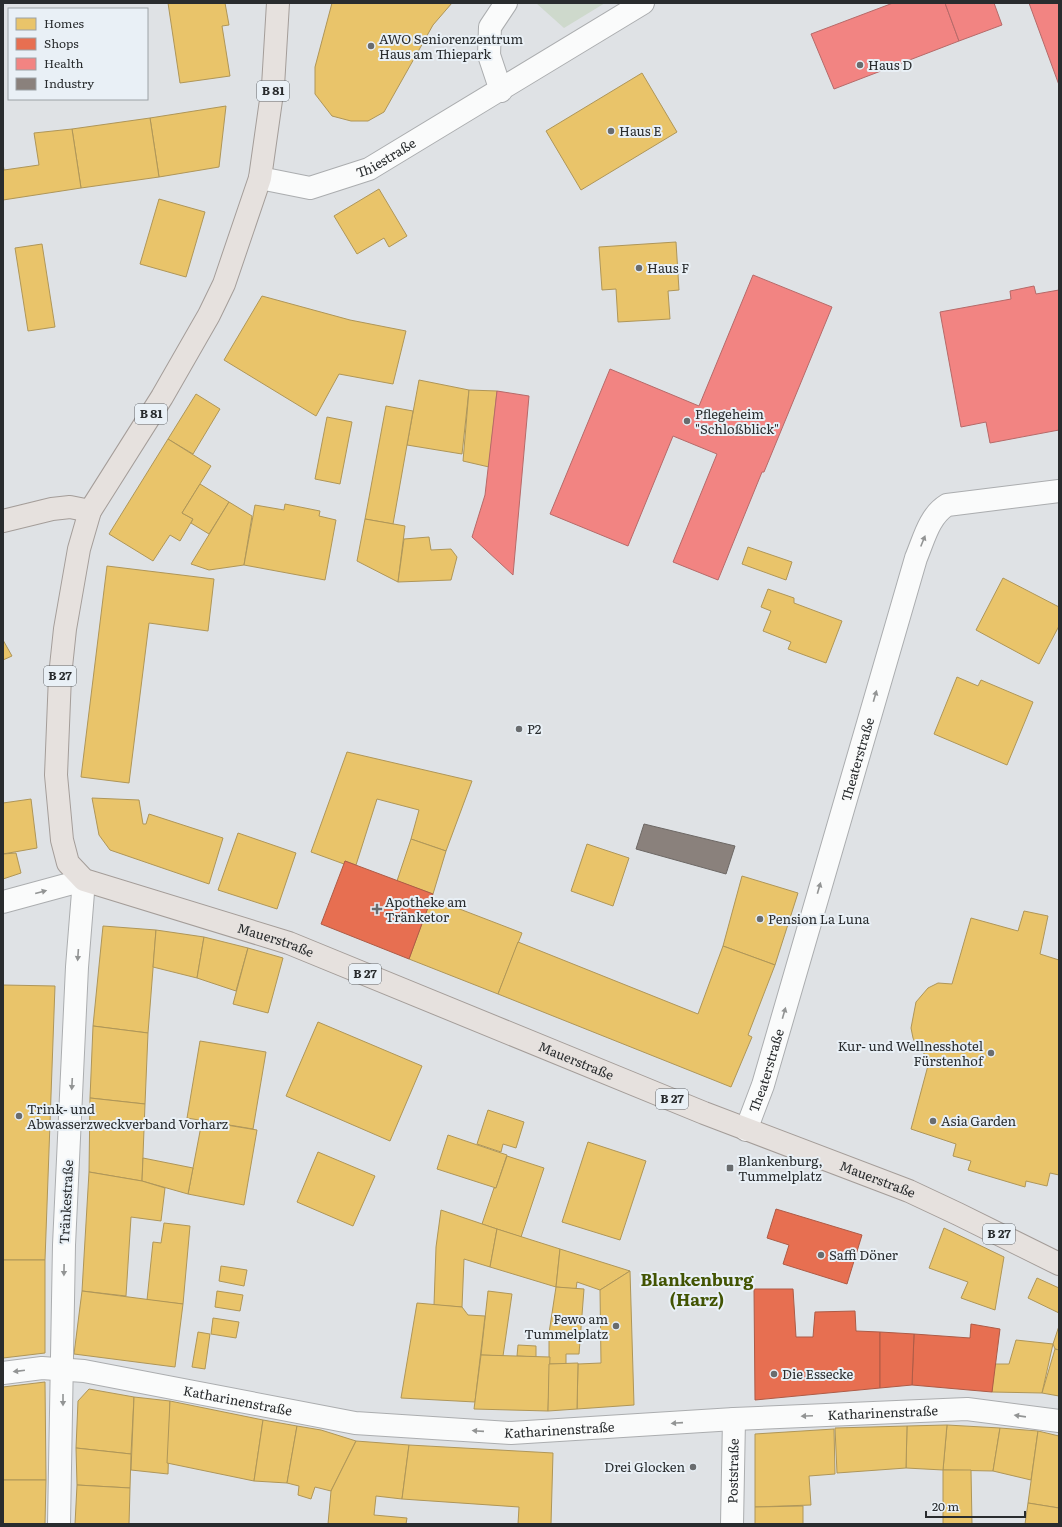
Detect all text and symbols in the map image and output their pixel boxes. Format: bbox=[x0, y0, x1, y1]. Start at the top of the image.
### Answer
legend bbox=[8, 8, 148, 100]
text: Homes bbox=[44, 14, 84, 32]
place label: AWO Seniorenzentrum Haus am Thiepark bbox=[379, 29, 523, 63]
text: Shops bbox=[44, 34, 79, 52]
marker: AWO Seniorenzentrum Haus am Thiepark bbox=[366, 41, 376, 51]
text: Health bbox=[44, 54, 83, 72]
place label: Haus D bbox=[868, 55, 912, 74]
marker: Haus D bbox=[855, 60, 865, 70]
text: Industry bbox=[44, 74, 94, 92]
road number: B 81 bbox=[257, 81, 289, 101]
place label: Haus E bbox=[619, 121, 662, 140]
marker: Haus E bbox=[606, 126, 616, 136]
street label: Thiestraße bbox=[353, 133, 419, 182]
place label: Haus F bbox=[647, 258, 689, 277]
marker: Haus F bbox=[634, 263, 644, 273]
road number: B 81 bbox=[135, 404, 167, 424]
place label: Pflegeheim "Schloßblick" bbox=[695, 404, 779, 438]
marker: Pflegeheim "Schloßblick" bbox=[682, 416, 692, 426]
one-way arrow bbox=[920, 535, 926, 547]
road number: B 27 bbox=[44, 666, 76, 686]
one-way arrow bbox=[872, 689, 878, 701]
street label: Theaterstraße bbox=[836, 715, 878, 804]
place label: P2 bbox=[527, 719, 542, 738]
marker: P2 bbox=[514, 724, 524, 734]
one-way arrow bbox=[817, 882, 823, 894]
one-way arrow bbox=[35, 889, 47, 895]
place label: Apotheke am Tränketor bbox=[385, 892, 467, 926]
marker: Apotheke am Tränketor bbox=[372, 904, 382, 914]
place label: Pension La Luna bbox=[768, 909, 870, 928]
marker: Pension La Luna bbox=[755, 914, 765, 924]
street label: Mauerstraße bbox=[235, 918, 317, 961]
one-way arrow bbox=[74, 949, 81, 961]
road number: B 27 bbox=[349, 964, 381, 984]
one-way arrow bbox=[781, 1007, 787, 1019]
street label: Theaterstraße bbox=[744, 1026, 788, 1115]
street label: Mauerstraße bbox=[536, 1036, 617, 1084]
place label: Kur- und Wellnesshotel Fürstenhof bbox=[838, 1036, 984, 1070]
marker: Kur- und Wellnesshotel Fürstenhof bbox=[986, 1048, 996, 1058]
one-way arrow bbox=[68, 1078, 75, 1090]
road number: B 27 bbox=[656, 1089, 688, 1109]
place label: Trink- und Abwasserzweckverband Vorharz bbox=[27, 1099, 228, 1133]
marker: Trink- und Abwasserzweckverband Vorharz bbox=[14, 1111, 24, 1121]
place label: Asia Garden bbox=[941, 1111, 1016, 1130]
marker: Asia Garden bbox=[928, 1116, 938, 1126]
place label: Blankenburg, Tummelplatz bbox=[738, 1151, 823, 1185]
street label: Mauerstraße bbox=[837, 1155, 919, 1202]
street label: Tränkestraße bbox=[54, 1159, 77, 1245]
marker: Blankenburg, Tummelplatz bbox=[725, 1163, 735, 1173]
road number: B 27 bbox=[983, 1224, 1015, 1244]
place label: Saffi Döner bbox=[829, 1245, 899, 1264]
marker: Saffi Döner bbox=[816, 1250, 826, 1260]
one-way arrow bbox=[61, 1264, 67, 1277]
district label: Blankenburg (Harz) bbox=[640, 1266, 754, 1311]
place label: Fewo am Tummelplatz bbox=[524, 1309, 608, 1343]
marker: Fewo am Tummelplatz bbox=[611, 1321, 621, 1331]
place label: Die Essecke bbox=[782, 1364, 854, 1383]
one-way arrow bbox=[13, 1368, 25, 1374]
marker: Die Essecke bbox=[769, 1369, 779, 1379]
street label: Katharinenstraße bbox=[182, 1380, 294, 1420]
one-way arrow bbox=[60, 1394, 66, 1407]
street label: Katharinenstraße bbox=[827, 1400, 939, 1424]
one-way arrow bbox=[801, 1412, 813, 1419]
one-way arrow bbox=[1014, 1413, 1026, 1419]
street label: Katharinenstraße bbox=[503, 1417, 615, 1442]
one-way arrow bbox=[671, 1419, 683, 1426]
one-way arrow bbox=[472, 1427, 484, 1434]
street label: Poststraße bbox=[722, 1438, 743, 1504]
place label: Drei Glocken bbox=[604, 1457, 685, 1476]
marker: Drei Glocken bbox=[688, 1462, 698, 1472]
scale bar bbox=[926, 1493, 1025, 1519]
text: 20 m bbox=[932, 1497, 959, 1515]

